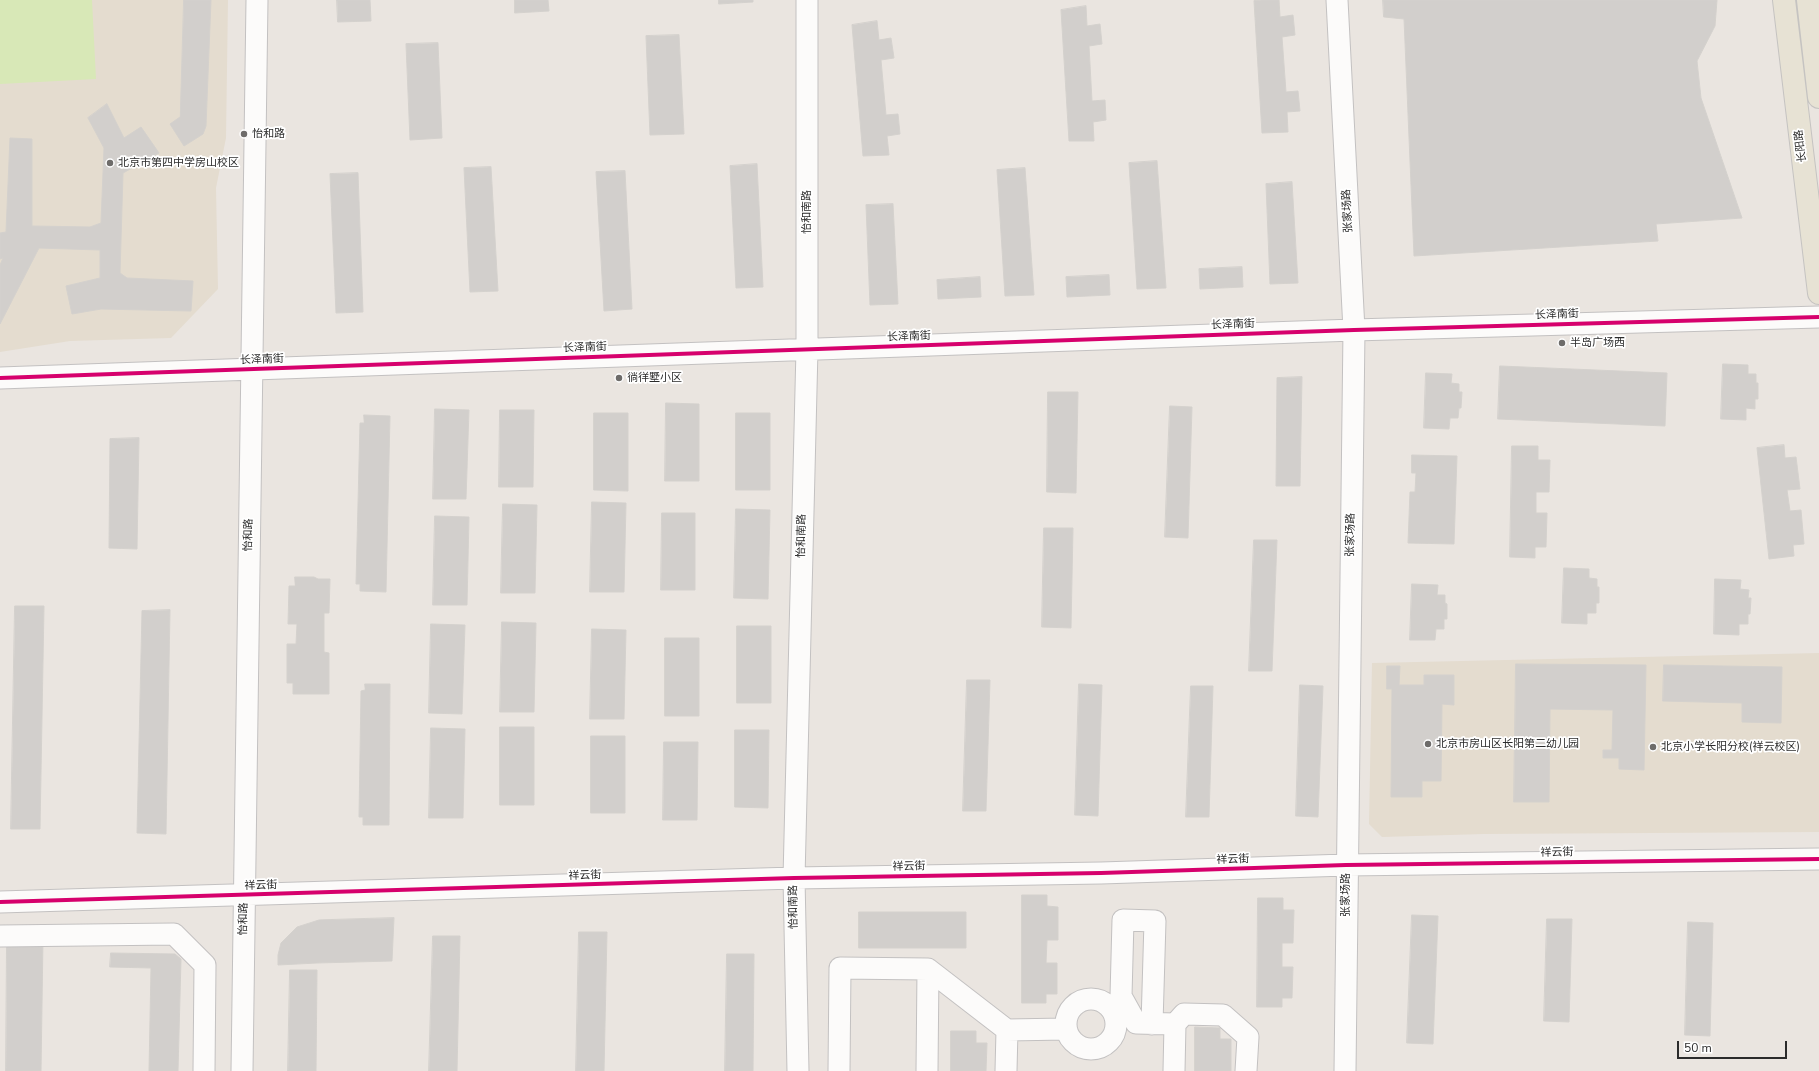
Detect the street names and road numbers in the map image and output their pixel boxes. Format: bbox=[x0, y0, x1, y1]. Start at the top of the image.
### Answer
street label: 长阳路 bbox=[1792, 129, 1810, 163]
street label: 张家场路 bbox=[1340, 189, 1356, 233]
street label: 怡和南路 bbox=[800, 190, 814, 234]
street label: 长泽南街 bbox=[1535, 308, 1579, 322]
street label: 长泽南街 bbox=[1211, 318, 1255, 332]
street label: 长泽南街 bbox=[887, 330, 931, 344]
street label: 长泽南街 bbox=[563, 341, 607, 355]
street label: 长泽南街 bbox=[240, 353, 284, 367]
street label: 张家场路 bbox=[1344, 513, 1358, 557]
street label: 怡和南路 bbox=[795, 514, 809, 558]
street label: 怡和路 bbox=[242, 518, 256, 552]
street label: 祥云街 bbox=[1540, 846, 1574, 860]
street label: 祥云街 bbox=[1216, 853, 1250, 867]
street label: 祥云街 bbox=[892, 860, 926, 874]
street label: 祥云街 bbox=[568, 869, 602, 883]
street label: 张家场路 bbox=[1339, 873, 1353, 917]
street label: 祥云街 bbox=[244, 879, 278, 893]
street label: 怡和南路 bbox=[787, 885, 801, 929]
street label: 怡和路 bbox=[237, 902, 251, 936]

